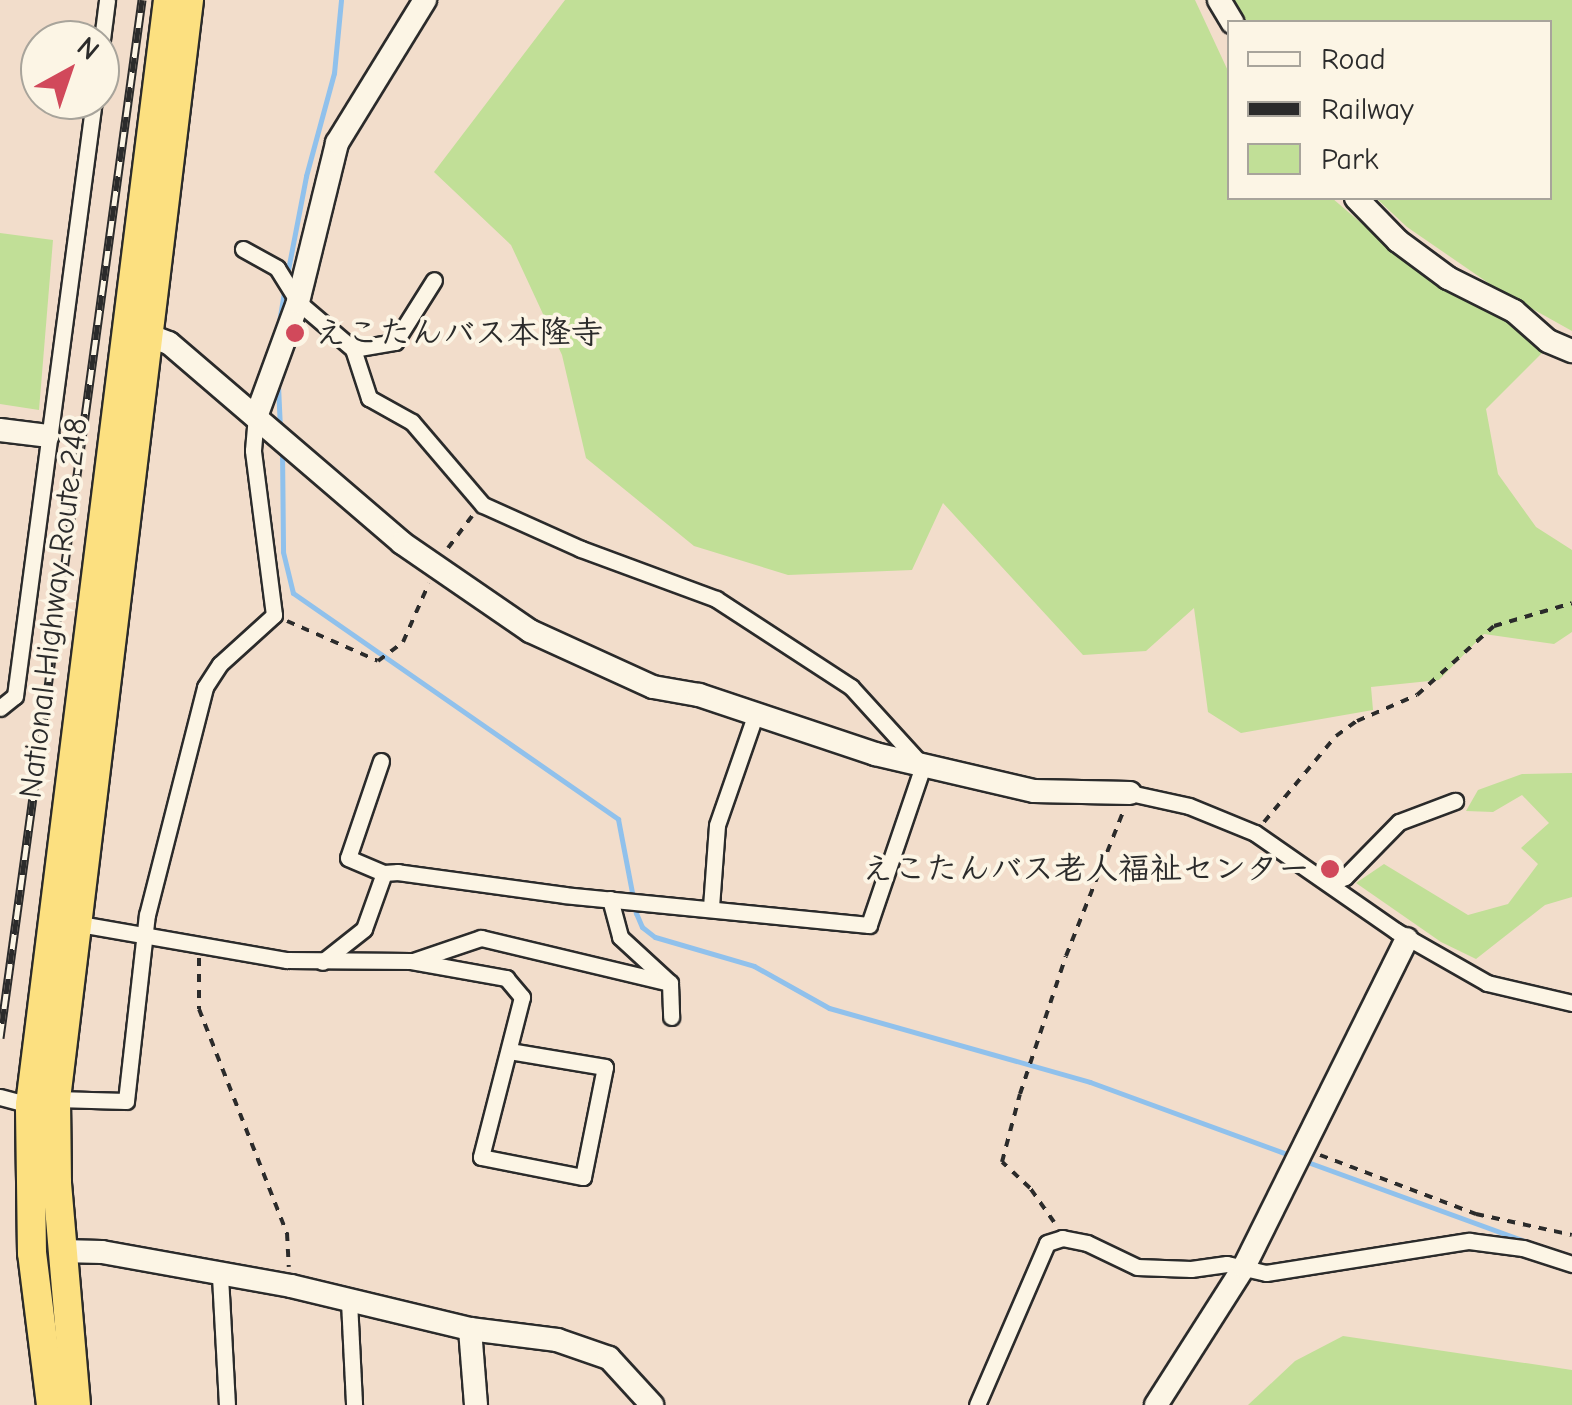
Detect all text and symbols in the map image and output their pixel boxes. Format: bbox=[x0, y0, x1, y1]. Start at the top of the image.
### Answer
north arrow bbox=[20, 20, 120, 120]
legend bbox=[1227, 20, 1552, 200]
text: N bbox=[71, 30, 105, 67]
text: Road bbox=[1321, 42, 1386, 77]
text: Railway bbox=[1321, 92, 1414, 127]
text: Park bbox=[1321, 142, 1378, 177]
place label: えこたんバス本隆寺 bbox=[315, 314, 603, 352]
marker: えこたんバス本隆寺 bbox=[284, 322, 306, 344]
street label: National Highway Route 248 bbox=[12, 416, 96, 800]
place label: えこたんバス老人福祉センター bbox=[862, 850, 1310, 888]
marker: えこたんバス老人福祉センター bbox=[1319, 858, 1341, 880]

